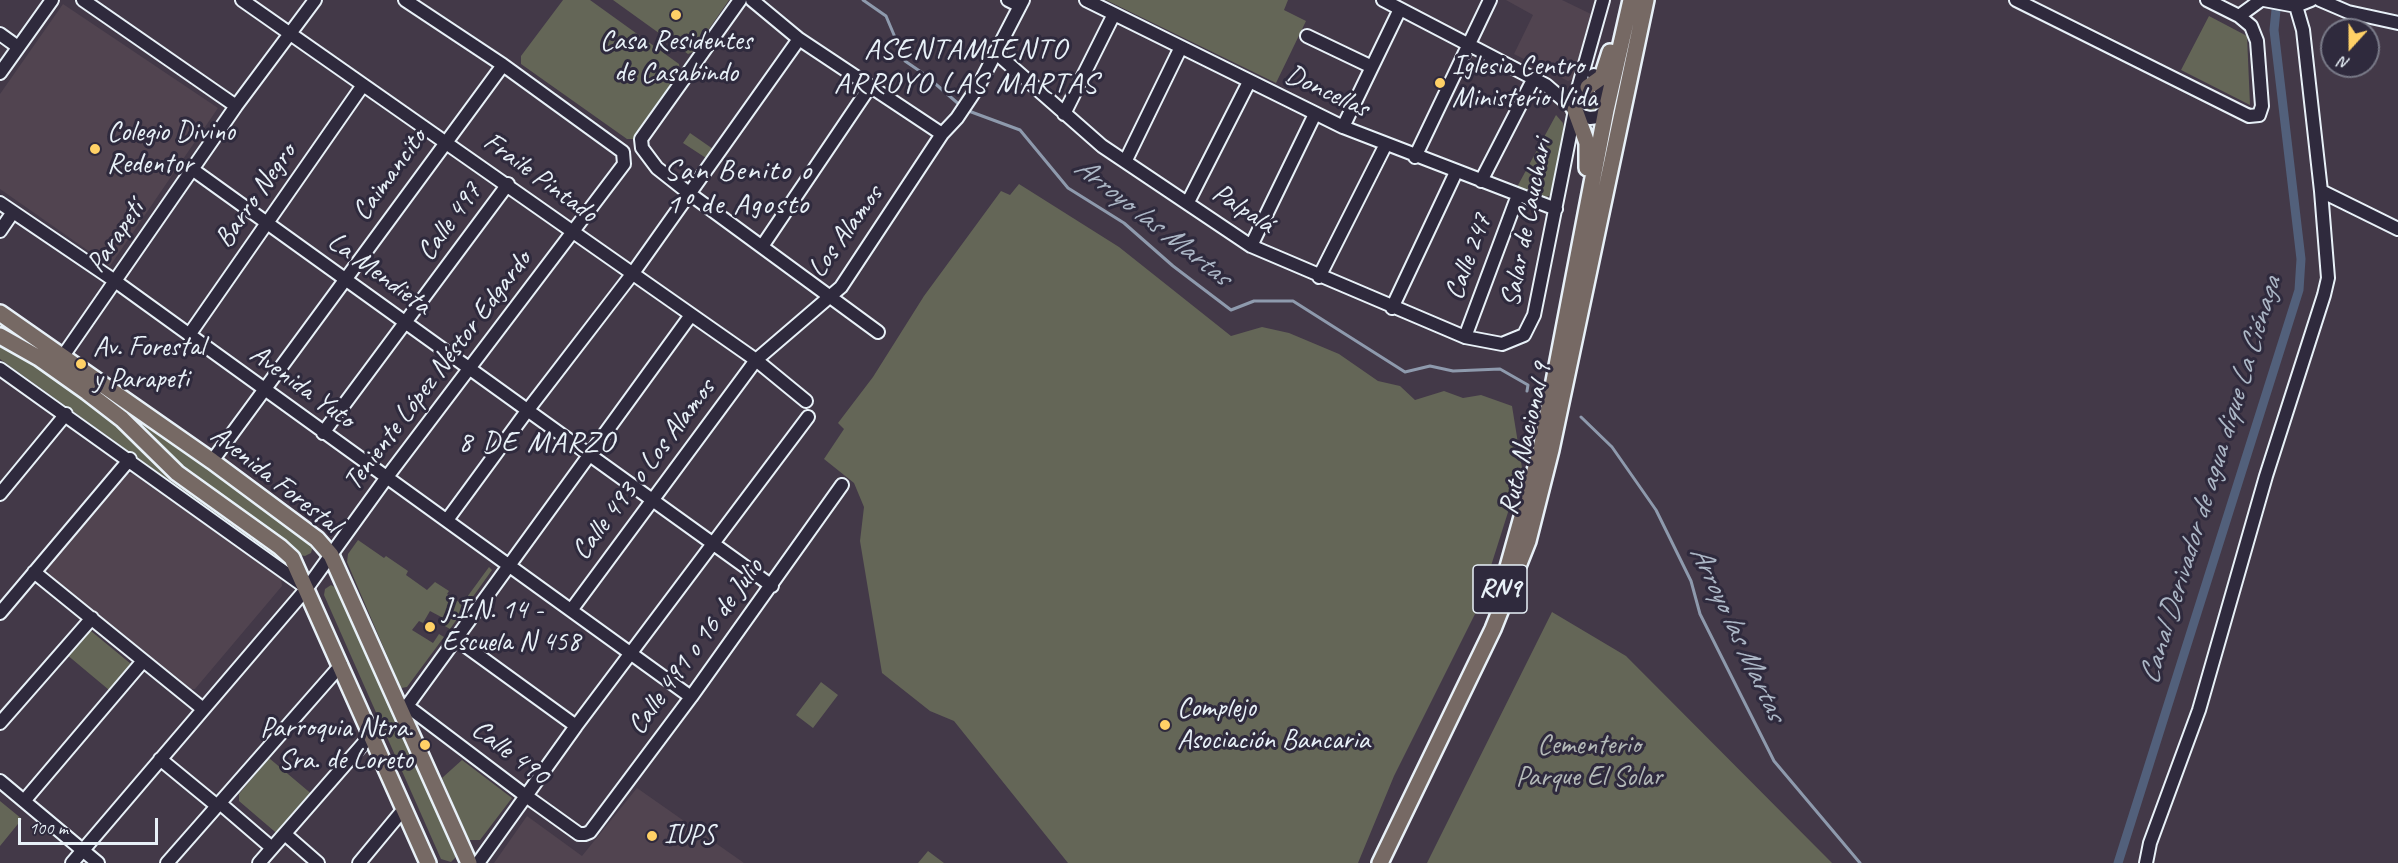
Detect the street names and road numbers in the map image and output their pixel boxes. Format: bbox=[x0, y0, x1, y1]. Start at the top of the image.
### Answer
street label: Doncellas bbox=[1280, 58, 1374, 126]
street label: Caimancito bbox=[345, 123, 435, 227]
street label: Fraile Pintado bbox=[476, 125, 604, 231]
street label: Salar de Cauchari bbox=[1494, 136, 1560, 310]
street label: Barro Negro bbox=[208, 137, 304, 255]
street label: Calle 497 bbox=[410, 176, 490, 268]
street label: Palpalá bbox=[1205, 176, 1281, 242]
street label: Los Alamos bbox=[801, 179, 891, 285]
street label: Parapetí bbox=[80, 195, 152, 279]
street label: Calle 247 bbox=[1438, 210, 1500, 304]
street label: La Mendieta bbox=[321, 225, 437, 323]
street label: Teniente López Néstor Edgardo bbox=[337, 244, 539, 498]
street label: Avenida Yuto bbox=[243, 338, 361, 436]
street label: Ruta Nacional 9 bbox=[1492, 360, 1560, 518]
street label: Calle 493 o Los Alamos bbox=[565, 373, 723, 567]
street label: Avenida Forestal bbox=[203, 419, 347, 541]
street label: Calle 491 o 16 de Julio bbox=[621, 552, 771, 742]
road number: RN9 bbox=[1473, 565, 1527, 613]
street label: Calle 490 bbox=[465, 713, 555, 793]

